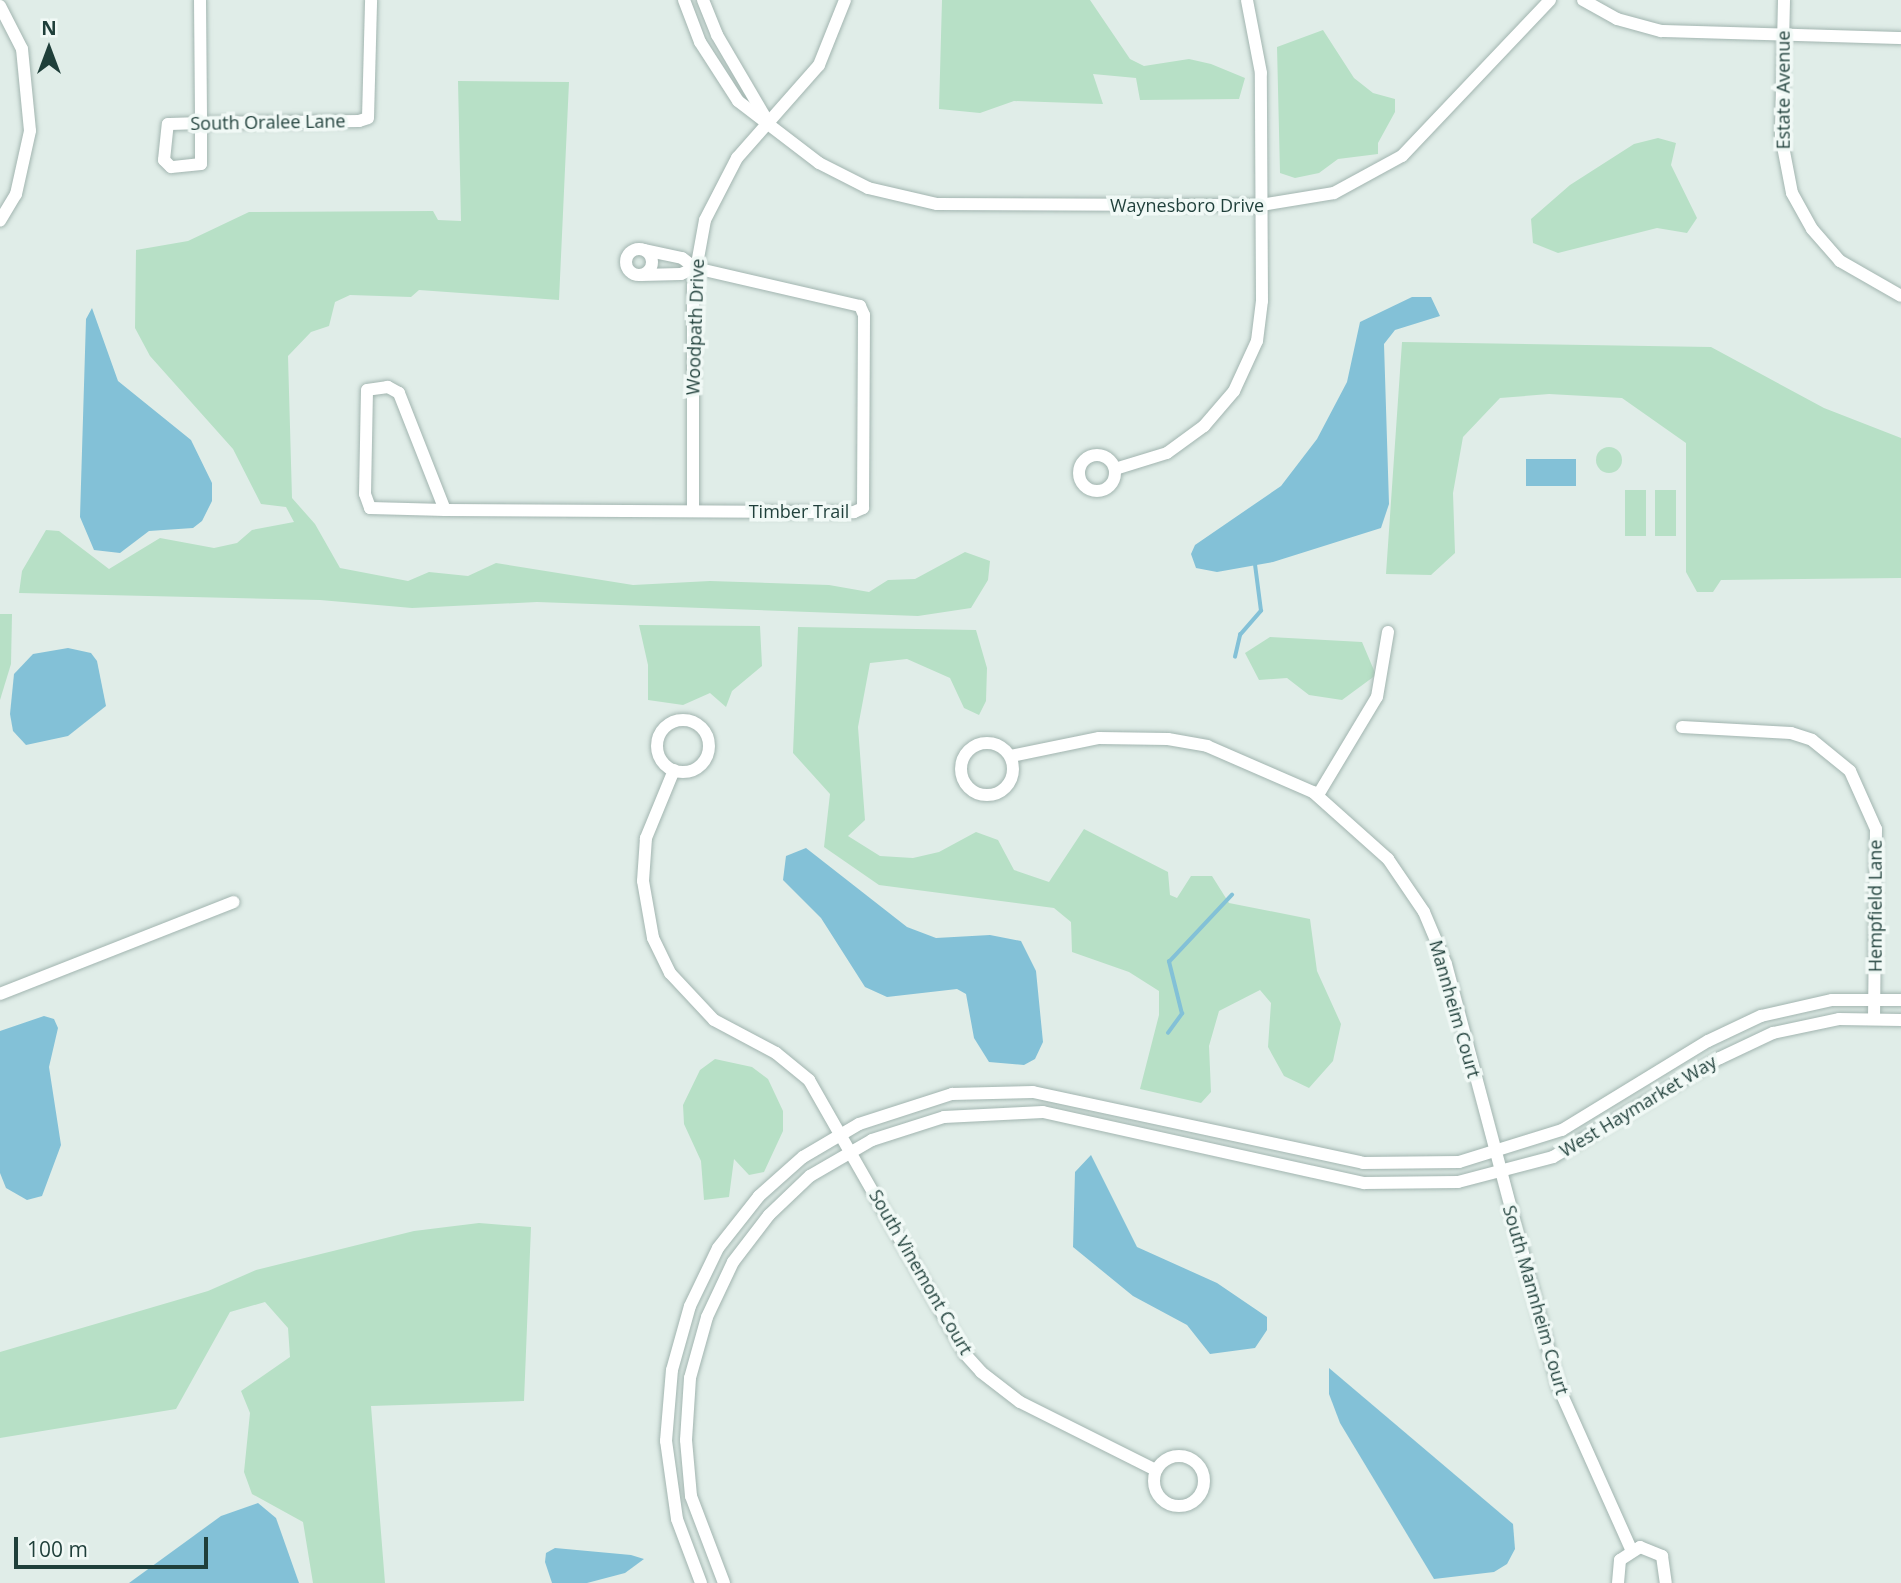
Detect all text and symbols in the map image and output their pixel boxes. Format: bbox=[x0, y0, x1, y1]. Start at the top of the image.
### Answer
north arrow bbox=[14, 14, 84, 84]
text: N bbox=[41, 15, 57, 41]
street label: Estate Avenue bbox=[1772, 31, 1794, 149]
street label: South Oralee Lane bbox=[190, 110, 346, 134]
street label: Waynesboro Drive bbox=[1110, 194, 1264, 216]
street label: Woodpath Drive bbox=[682, 258, 708, 396]
street label: Timber Trail bbox=[749, 500, 849, 522]
street label: Hempfield Lane bbox=[1864, 840, 1886, 972]
street label: Mannheim Court bbox=[1425, 938, 1485, 1080]
street label: West Haymarket Way bbox=[1556, 1051, 1720, 1161]
street label: South Vinemont Court bbox=[865, 1186, 977, 1358]
street label: South Mannheim Court bbox=[1499, 1203, 1573, 1397]
scale bar bbox=[18, 1524, 212, 1568]
text: 100 m bbox=[27, 1535, 88, 1563]

